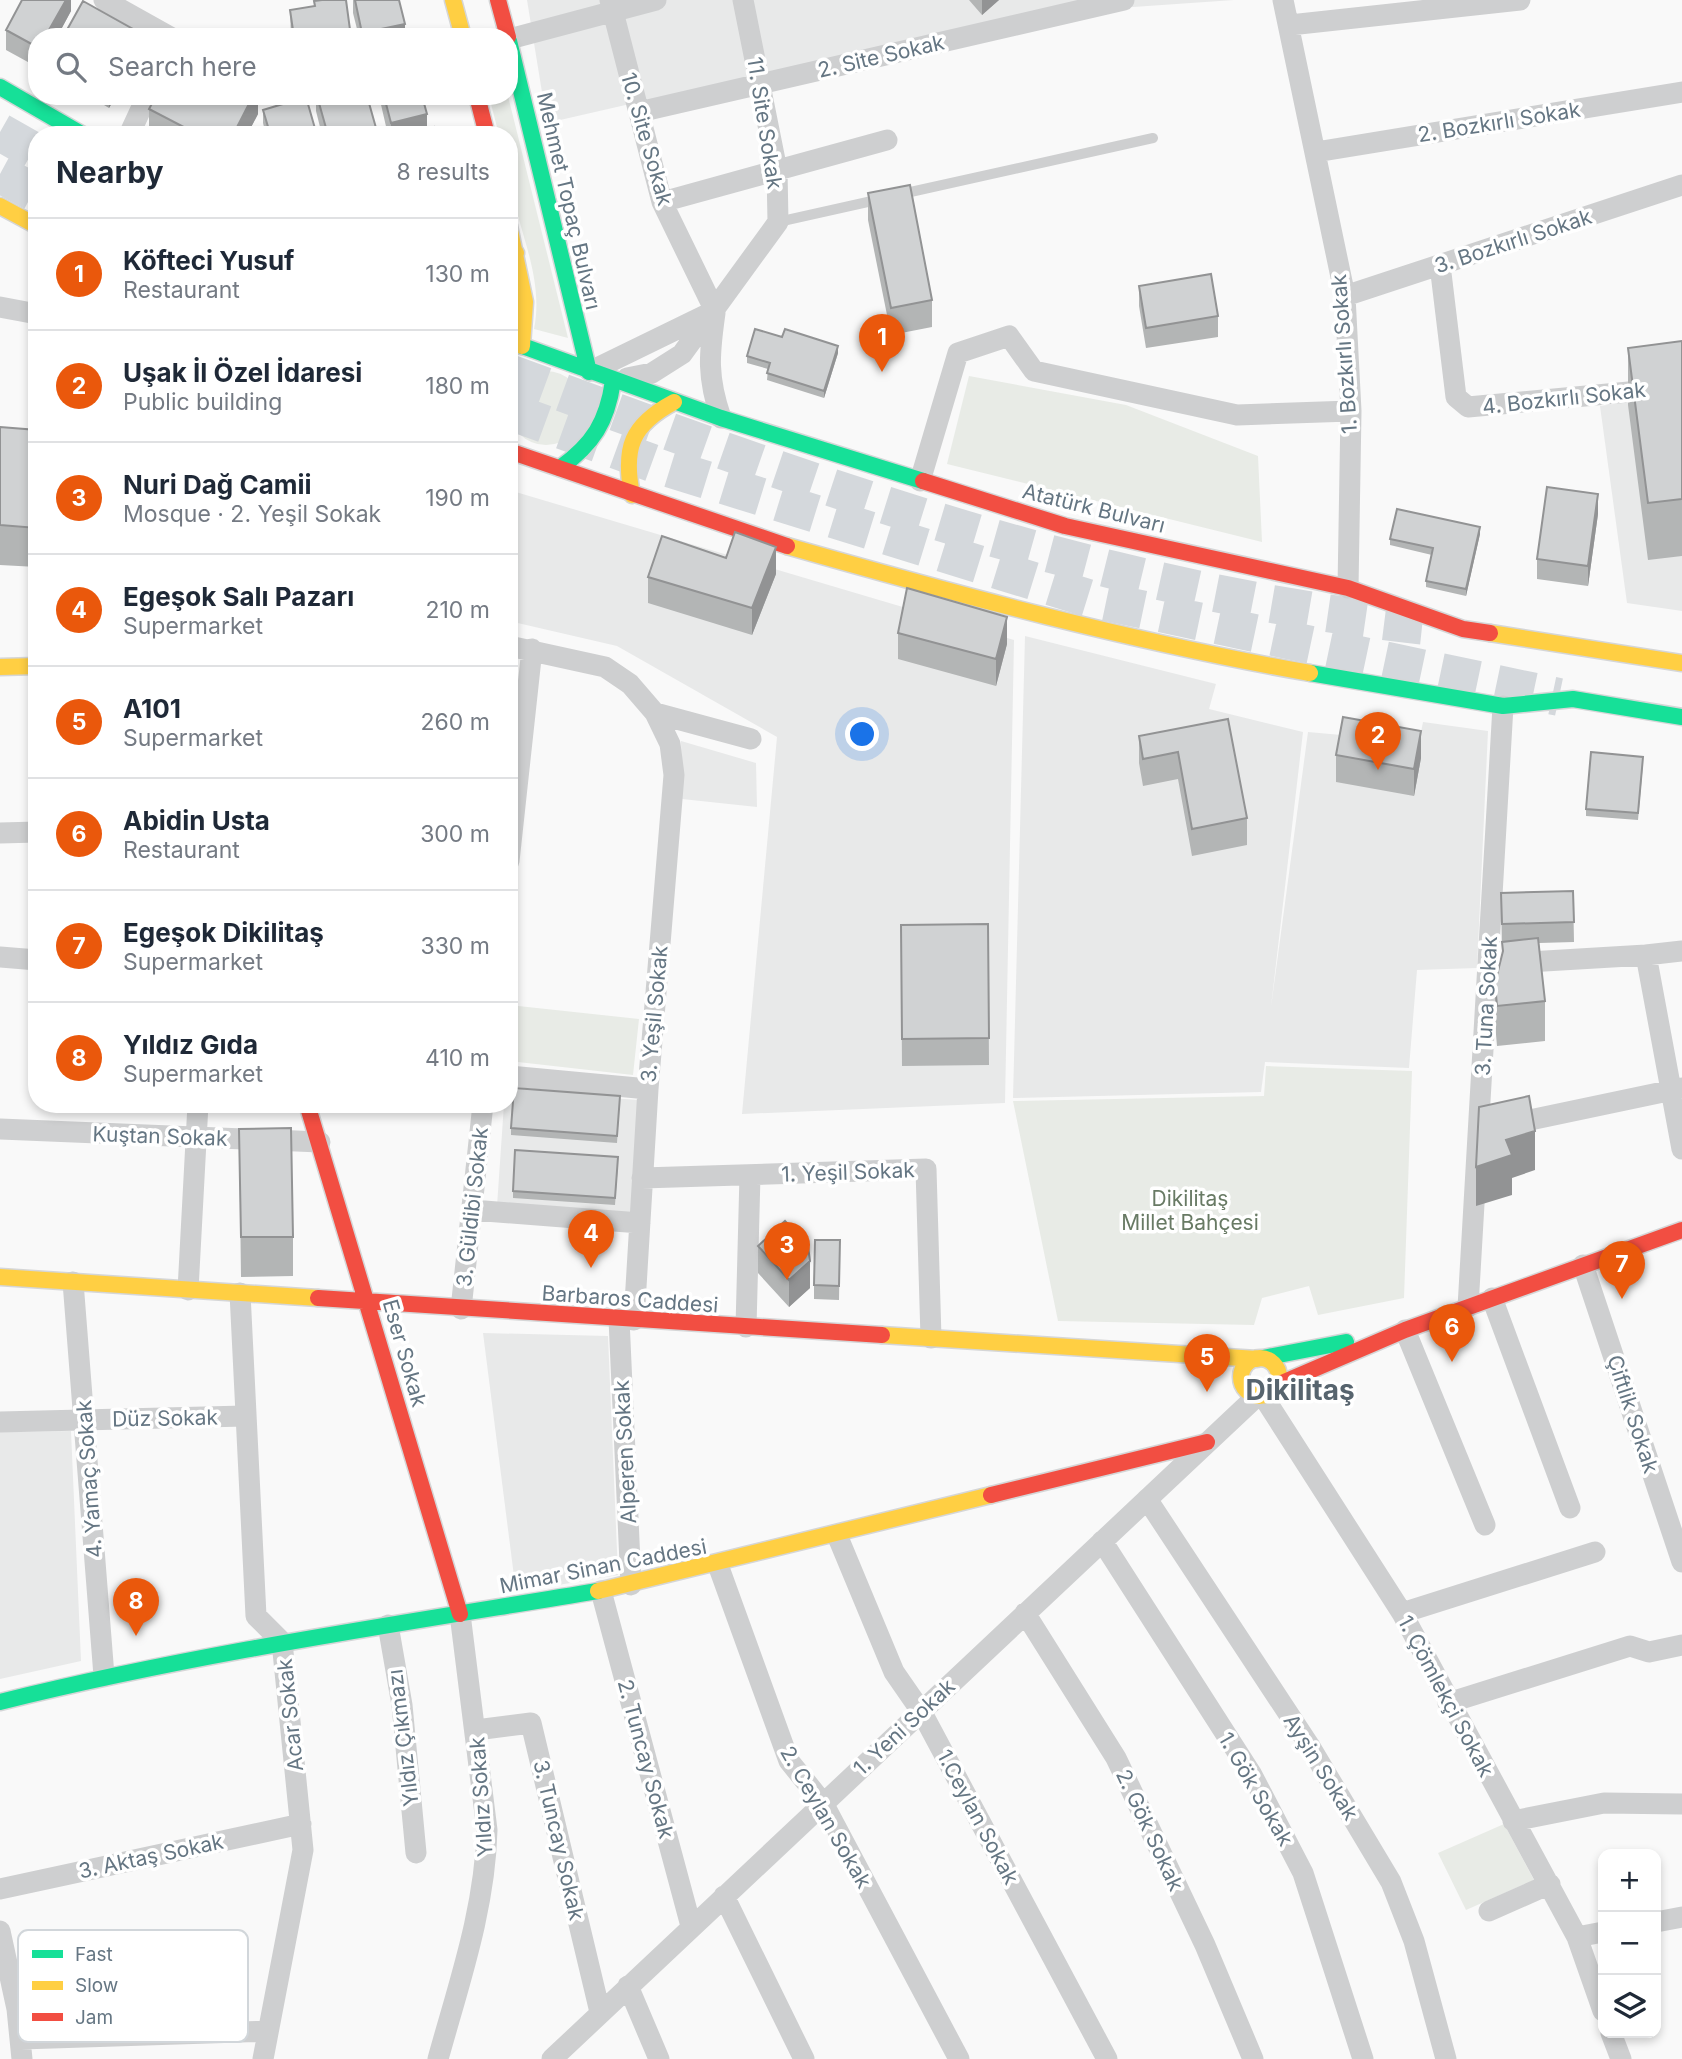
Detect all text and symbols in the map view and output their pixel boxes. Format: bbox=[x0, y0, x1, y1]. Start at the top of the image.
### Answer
search box bbox=[28, 28, 518, 105]
street label: 2. Site Sokak bbox=[815, 29, 947, 83]
icon: search bbox=[52, 48, 90, 86]
text: Search here bbox=[108, 51, 257, 82]
street label: 11. Site Sokak bbox=[742, 55, 788, 191]
street label: 10. Site Sokak bbox=[616, 69, 678, 209]
street label: Mehmet Topaç Bulvarı bbox=[532, 90, 606, 312]
street label: 2. Bozkırlı Sokak bbox=[1416, 97, 1583, 147]
text: Nearby bbox=[56, 154, 164, 190]
text: 8 results bbox=[397, 158, 490, 186]
street label: 3. Bozkırlı Sokak bbox=[1431, 204, 1595, 278]
text: Köfteci Yusuf bbox=[123, 245, 294, 276]
text: 1 bbox=[74, 260, 84, 288]
text: 130 m bbox=[425, 260, 490, 288]
street label: 1. Bozkırlı Sokak bbox=[1326, 273, 1362, 435]
text: Restaurant bbox=[123, 276, 240, 304]
pin: 1 bbox=[859, 314, 905, 372]
text: Uşak İl Özel İdaresi bbox=[123, 357, 362, 388]
text: 2 bbox=[72, 372, 86, 400]
text: 180 m bbox=[425, 372, 490, 400]
street label: 4. Bozkırlı Sokak bbox=[1481, 377, 1647, 419]
text: Public building bbox=[123, 388, 282, 416]
text: Nuri Dağ Camii bbox=[123, 469, 312, 500]
street label: Atatürk Bulvarı bbox=[1020, 478, 1168, 538]
text: 3 bbox=[72, 484, 86, 512]
text: 190 m bbox=[425, 484, 490, 512]
text: Mosque · 2. Yeşil Sokak bbox=[123, 500, 381, 528]
text: Egeşok Salı Pazarı bbox=[123, 581, 354, 612]
text: 4 bbox=[71, 596, 87, 624]
text: 210 m bbox=[425, 596, 490, 624]
text: Supermarket bbox=[123, 612, 263, 640]
text: A101 bbox=[123, 693, 181, 724]
text: 5 bbox=[72, 708, 86, 736]
text: 260 m bbox=[421, 708, 490, 736]
pin: 2 bbox=[1355, 712, 1401, 770]
your location bbox=[845, 717, 879, 751]
text: Supermarket bbox=[123, 724, 263, 752]
text: Abidin Usta bbox=[123, 805, 270, 836]
text: 6 bbox=[72, 820, 86, 848]
text: 300 m bbox=[420, 820, 490, 848]
text: Restaurant bbox=[123, 836, 240, 864]
text: Egeşok Dikilitaş bbox=[123, 917, 324, 948]
text: 7 bbox=[72, 932, 86, 960]
text: 330 m bbox=[420, 932, 490, 960]
street label: 3. Tuna Sokak bbox=[1470, 935, 1502, 1077]
street label: 3. Yeşil Sokak bbox=[636, 944, 672, 1084]
text: Supermarket bbox=[123, 948, 263, 976]
text: Yıldız Gıda bbox=[123, 1029, 258, 1060]
text: 8 bbox=[72, 1044, 86, 1072]
text: 410 m bbox=[425, 1044, 490, 1072]
text: Supermarket bbox=[123, 1060, 263, 1088]
street label: Kuştan Sokak bbox=[92, 1121, 228, 1151]
street label: 3. Güldibi Sokak bbox=[451, 1126, 493, 1288]
street label: 1. Yeşil Sokak bbox=[781, 1157, 916, 1187]
park label: Dikilitaş Millet Bahçesi bbox=[1121, 1186, 1259, 1235]
pin: 4 bbox=[568, 1210, 614, 1268]
pin: 3 bbox=[764, 1222, 810, 1280]
pin: 7 bbox=[1599, 1241, 1645, 1299]
street label: Barbaros Caddesi bbox=[541, 1280, 719, 1318]
street label: Eser Sokak bbox=[378, 1296, 432, 1410]
pin: 6 bbox=[1429, 1304, 1475, 1362]
pin: 5 bbox=[1184, 1334, 1230, 1392]
street label: Çiftlik Sokak bbox=[1602, 1352, 1664, 1477]
district label: Dikilitaş bbox=[1245, 1373, 1355, 1407]
street label: Alperen Sokak bbox=[609, 1379, 641, 1524]
street label: 4. Yamaç Sokak bbox=[71, 1399, 107, 1559]
street label: Düz Sokak bbox=[112, 1405, 219, 1431]
street label: Mimar Sinan Caddesi bbox=[497, 1534, 709, 1598]
pin: 8 bbox=[113, 1578, 159, 1636]
street label: 1. Çömlekçi Sokak bbox=[1393, 1611, 1499, 1781]
street label: Acar Sokak bbox=[272, 1657, 308, 1773]
street label: Yıldız Çıkmazı bbox=[382, 1668, 424, 1808]
street label: 1. Yeni Sokak bbox=[848, 1673, 960, 1780]
street label: 2. Tuncay Sokak bbox=[613, 1677, 679, 1842]
street label: Ayşin Sokak bbox=[1279, 1709, 1364, 1825]
street label: 1. Gök Sokak bbox=[1213, 1728, 1299, 1851]
street label: Yıldız Sokak bbox=[464, 1736, 498, 1858]
street label: 2. Ceylan Sokak bbox=[775, 1741, 877, 1893]
street label: 1.Ceylan Sokak bbox=[932, 1745, 1024, 1889]
street label: 3. Tuncay Sokak bbox=[528, 1757, 590, 1923]
street label: 2. Gök Sokak bbox=[1111, 1765, 1189, 1895]
street label: 3. Aktaş Sokak bbox=[76, 1828, 226, 1884]
map controls bbox=[1598, 1849, 1661, 2038]
button: + bbox=[1598, 1849, 1661, 1912]
button: − bbox=[1598, 1912, 1661, 1975]
legend bbox=[18, 1930, 248, 2042]
text: Fast bbox=[75, 1943, 113, 1966]
text: Slow bbox=[75, 1974, 118, 1997]
button: layers bbox=[1598, 1975, 1661, 2038]
text: Jam bbox=[75, 2006, 113, 2029]

